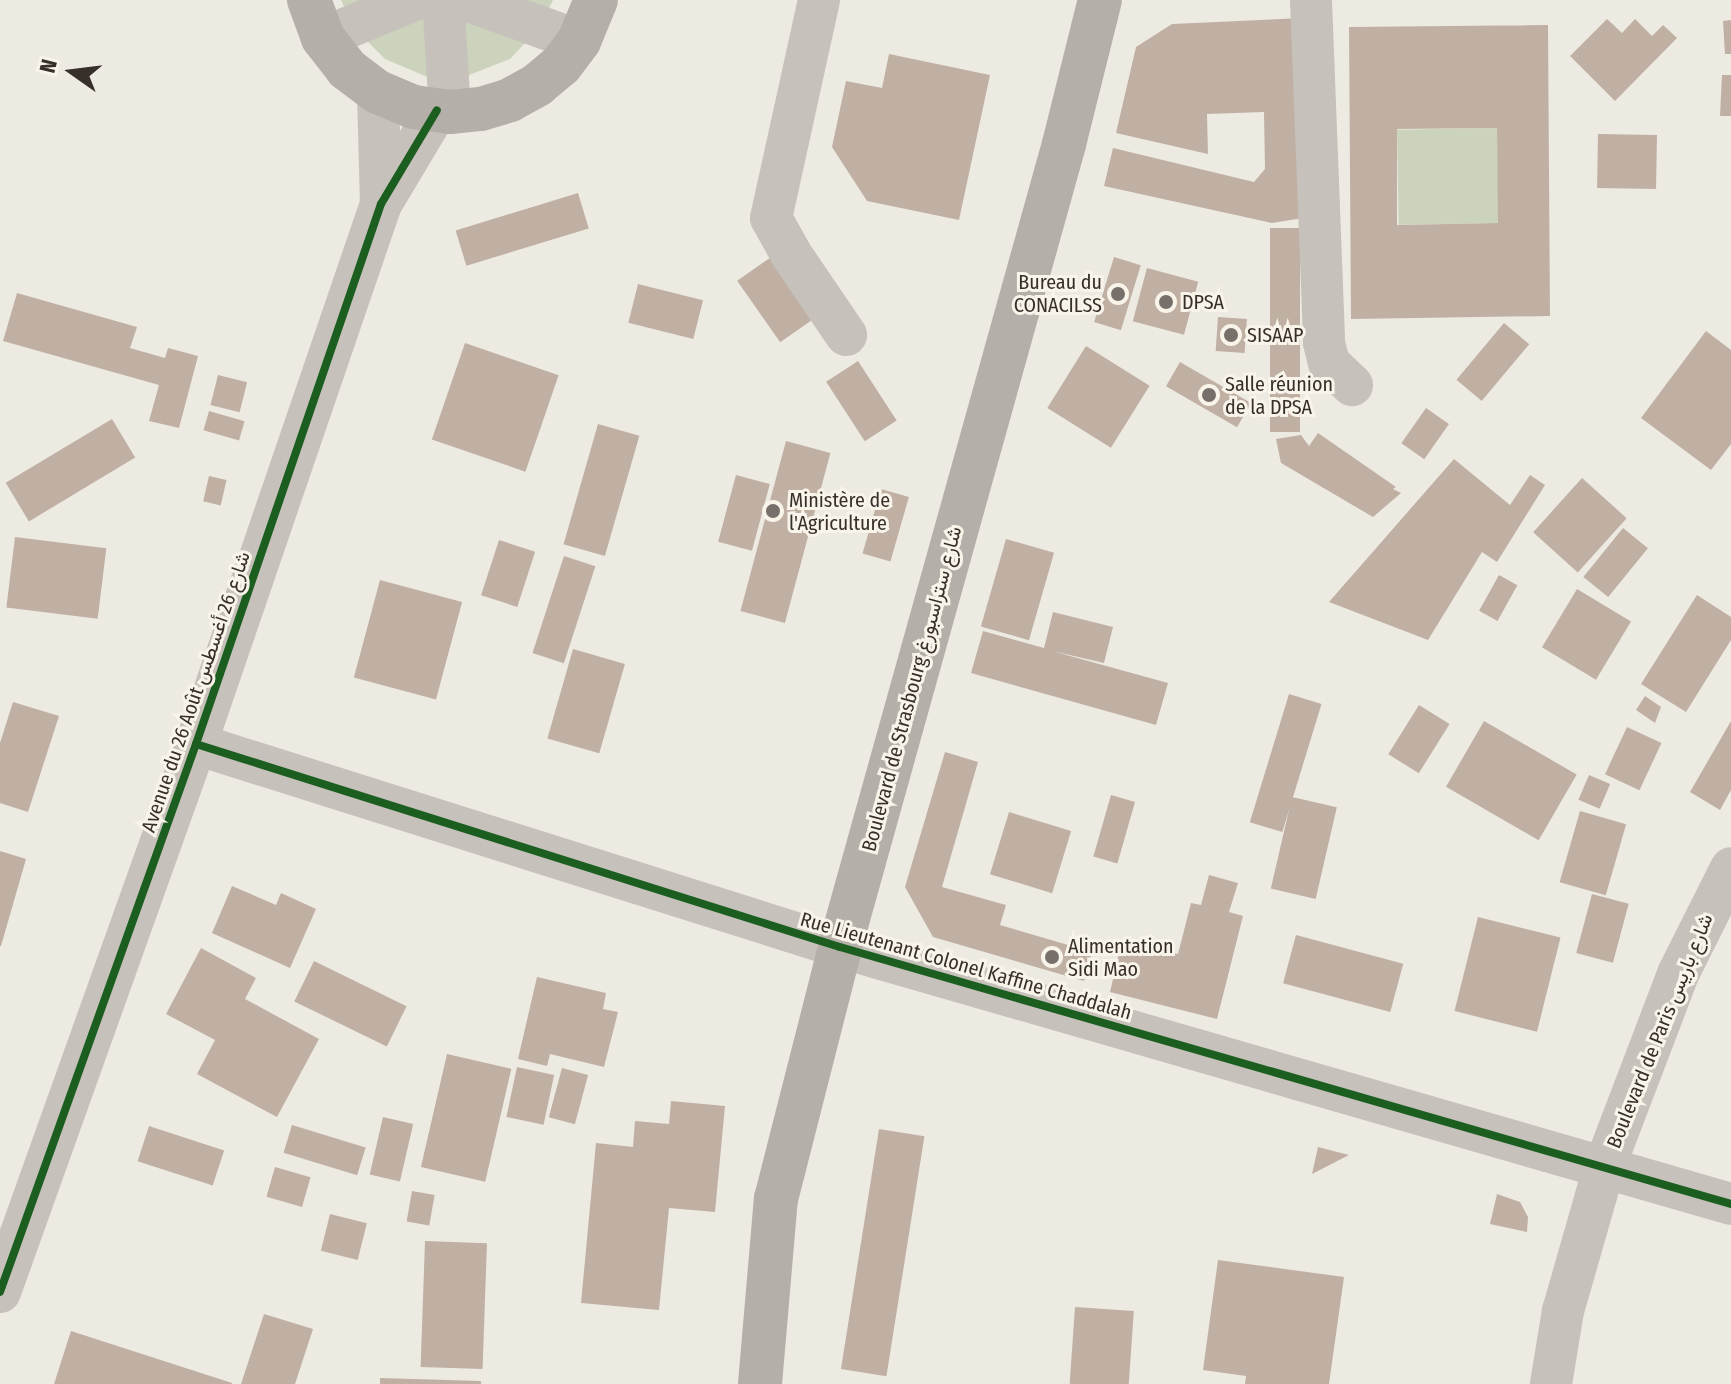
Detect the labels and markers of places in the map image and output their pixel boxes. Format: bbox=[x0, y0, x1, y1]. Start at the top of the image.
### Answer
place label: Bureau du CONACILSS bbox=[1014, 270, 1102, 317]
marker: Bureau du CONACILSS bbox=[1109, 285, 1127, 303]
place label: DPSA bbox=[1182, 290, 1224, 314]
marker: DPSA bbox=[1157, 293, 1175, 311]
place label: SISAAP bbox=[1247, 323, 1303, 347]
marker: SISAAP bbox=[1222, 326, 1240, 344]
place label: Salle réunion de la DPSA bbox=[1225, 372, 1333, 419]
marker: Salle réunion de la DPSA bbox=[1200, 386, 1218, 404]
place label: Ministère de l'Agriculture bbox=[789, 488, 890, 535]
marker: Ministère de l'Agriculture bbox=[764, 502, 782, 520]
place label: Alimentation Sidi Mao bbox=[1068, 934, 1173, 981]
marker: Alimentation Sidi Mao bbox=[1043, 948, 1061, 966]

